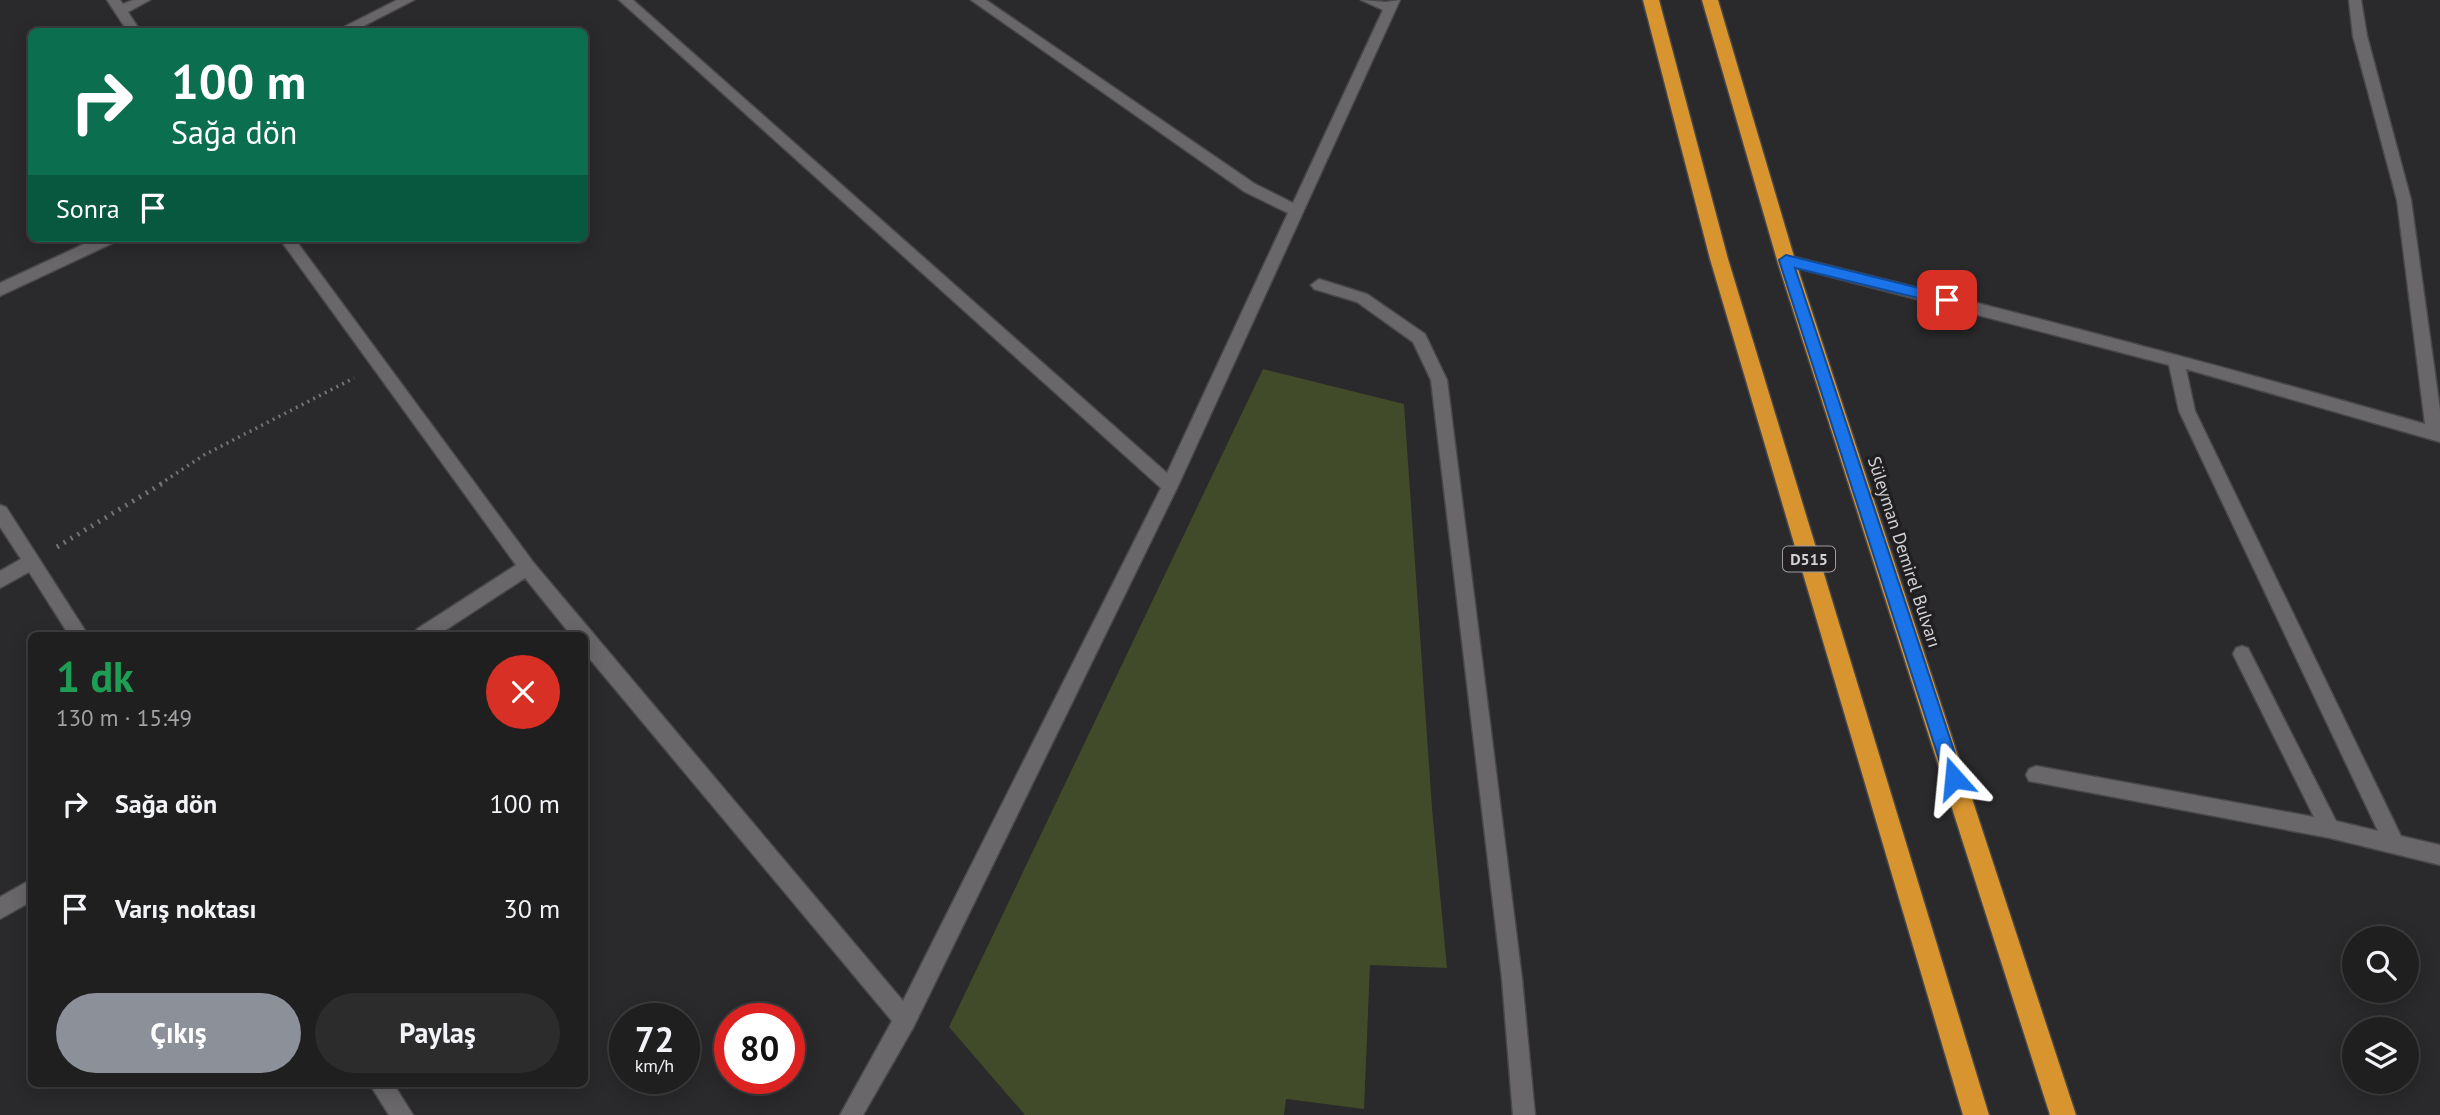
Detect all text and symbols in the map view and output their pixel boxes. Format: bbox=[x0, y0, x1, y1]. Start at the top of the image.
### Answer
text: 100 m bbox=[171, 49, 306, 113]
icon: right bbox=[56, 56, 147, 147]
text: Sağa dön bbox=[171, 111, 297, 153]
icon: arrive bbox=[134, 189, 172, 227]
text: Sonra bbox=[56, 192, 120, 225]
pin bbox=[1917, 270, 1977, 330]
icon: arrive bbox=[1928, 281, 1966, 319]
street label: Süleyman Demirel Bulvarı bbox=[1863, 453, 1946, 650]
road number: D515 bbox=[1783, 546, 1835, 572]
text: 1 dk bbox=[56, 649, 134, 704]
button: close bbox=[486, 655, 560, 729]
text: 130 m · 15:49 bbox=[56, 703, 192, 732]
position arrow bbox=[1917, 741, 1991, 815]
icon: right bbox=[56, 785, 94, 823]
text: Sağa dön bbox=[115, 787, 217, 820]
text: 100 m bbox=[489, 787, 560, 820]
icon: arrive bbox=[56, 890, 94, 928]
text: Varış noktası bbox=[115, 892, 257, 925]
text: 30 m bbox=[504, 892, 560, 925]
map controls bbox=[2342, 926, 2419, 1094]
button: search bbox=[2342, 926, 2419, 1003]
button: Çıkış bbox=[56, 993, 301, 1073]
button: Paylaş bbox=[315, 993, 560, 1073]
speed limit sign: 80 bbox=[714, 1003, 805, 1094]
text: 72 bbox=[635, 1016, 674, 1062]
button: layers bbox=[2342, 1017, 2419, 1094]
text: km/h bbox=[635, 1054, 674, 1077]

